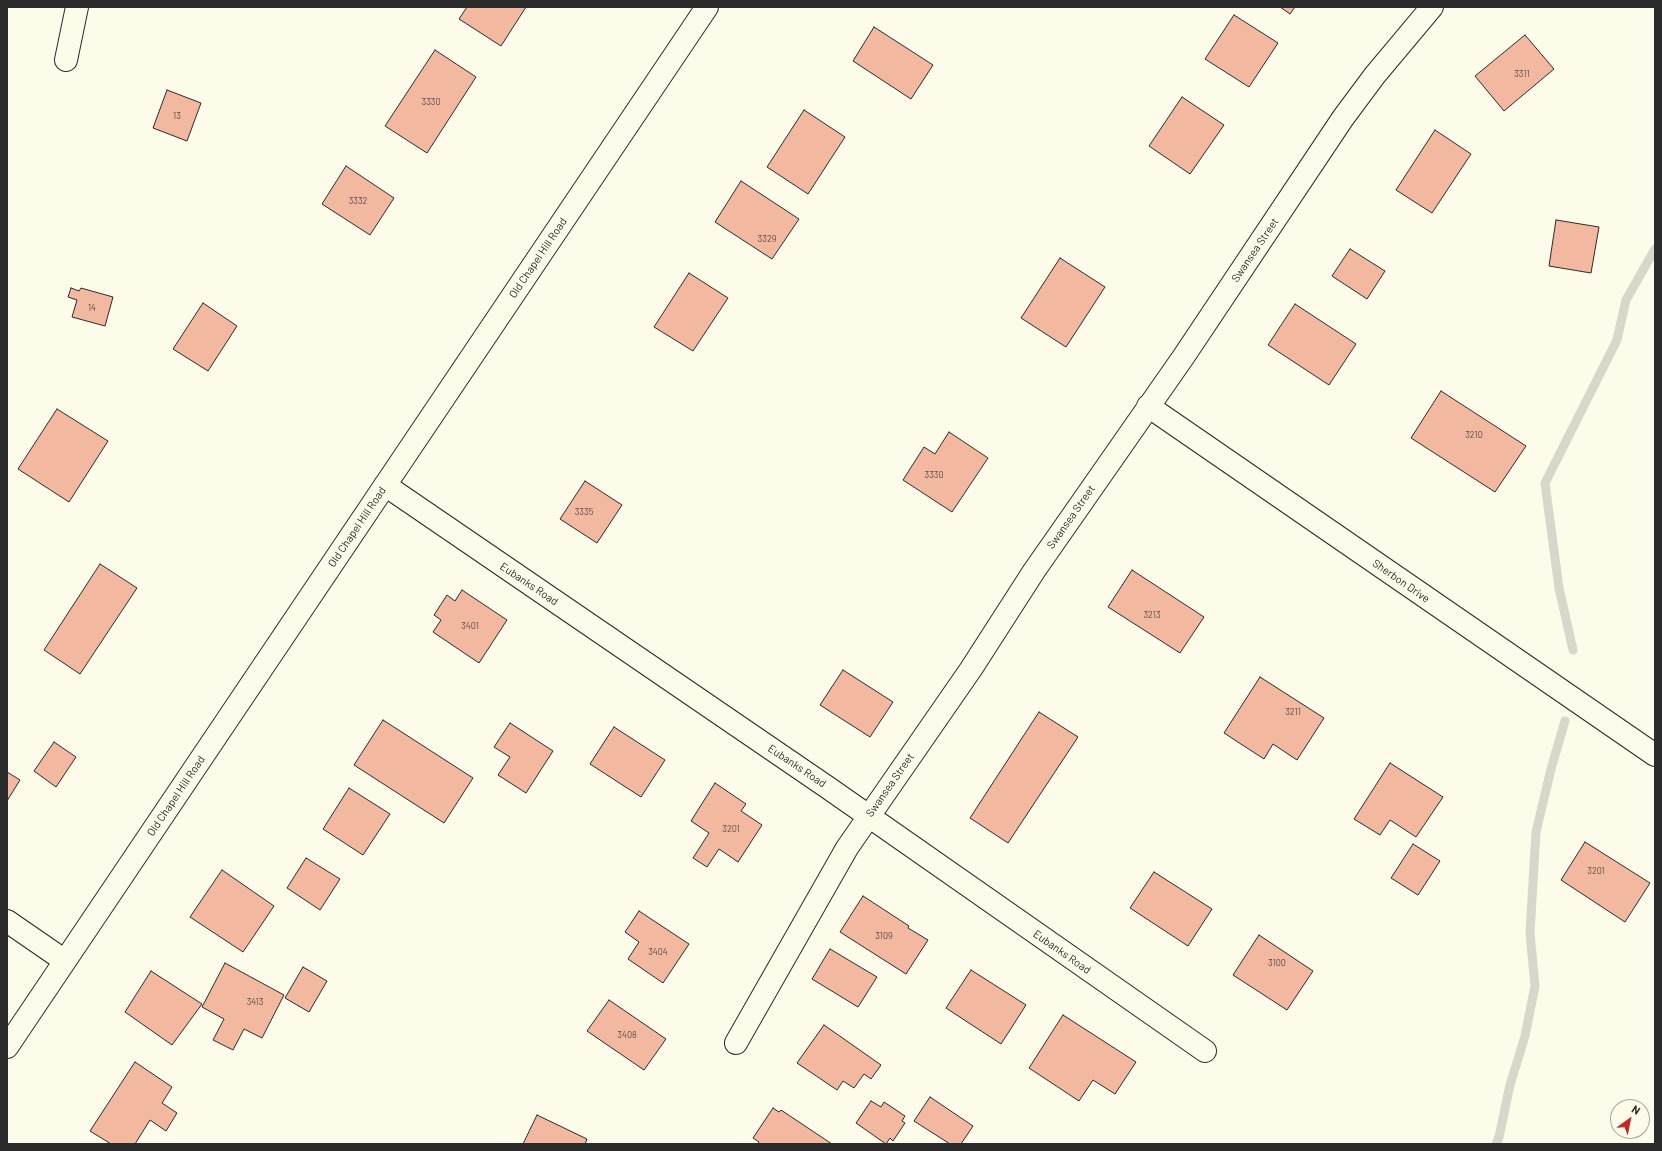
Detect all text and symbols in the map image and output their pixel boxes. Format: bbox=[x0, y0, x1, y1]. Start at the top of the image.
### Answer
house number: 3311 bbox=[1514, 69, 1530, 79]
house number: 3330 bbox=[422, 97, 440, 107]
house number: 13 bbox=[173, 111, 181, 121]
house number: 3332 bbox=[349, 196, 367, 206]
street label: Old Chapel Hill Road bbox=[506, 215, 570, 301]
street label: Swansea Street bbox=[1229, 215, 1281, 285]
house number: 3329 bbox=[758, 234, 776, 244]
house number: 14 bbox=[88, 303, 96, 313]
house number: 3210 bbox=[1465, 430, 1483, 440]
house number: 3330 bbox=[925, 470, 943, 480]
street label: Swansea Street bbox=[1044, 483, 1098, 551]
street label: Old Chapel Hill Road bbox=[325, 484, 389, 570]
house number: 3335 bbox=[575, 507, 593, 517]
street label: Sherbon Drive bbox=[1370, 556, 1432, 606]
street label: Eubanks Road bbox=[497, 560, 561, 608]
house number: 3213 bbox=[1143, 610, 1161, 620]
house number: 3401 bbox=[461, 621, 479, 631]
house number: 3211 bbox=[1285, 707, 1301, 717]
street label: Eubanks Road bbox=[765, 742, 829, 790]
street label: Swansea Street bbox=[863, 751, 917, 819]
street label: Old Chapel Hill Road bbox=[144, 753, 208, 839]
house number: 3201 bbox=[722, 824, 740, 834]
house number: 3201 bbox=[1587, 866, 1605, 876]
street label: Eubanks Road bbox=[1031, 927, 1093, 977]
house number: 3109 bbox=[875, 931, 893, 941]
house number: 3404 bbox=[648, 947, 668, 957]
house number: 3100 bbox=[1268, 958, 1286, 968]
house number: 3413 bbox=[247, 997, 263, 1007]
house number: 3408 bbox=[617, 1030, 637, 1040]
north arrow bbox=[1610, 1099, 1650, 1139]
text: N bbox=[1630, 1102, 1643, 1117]

